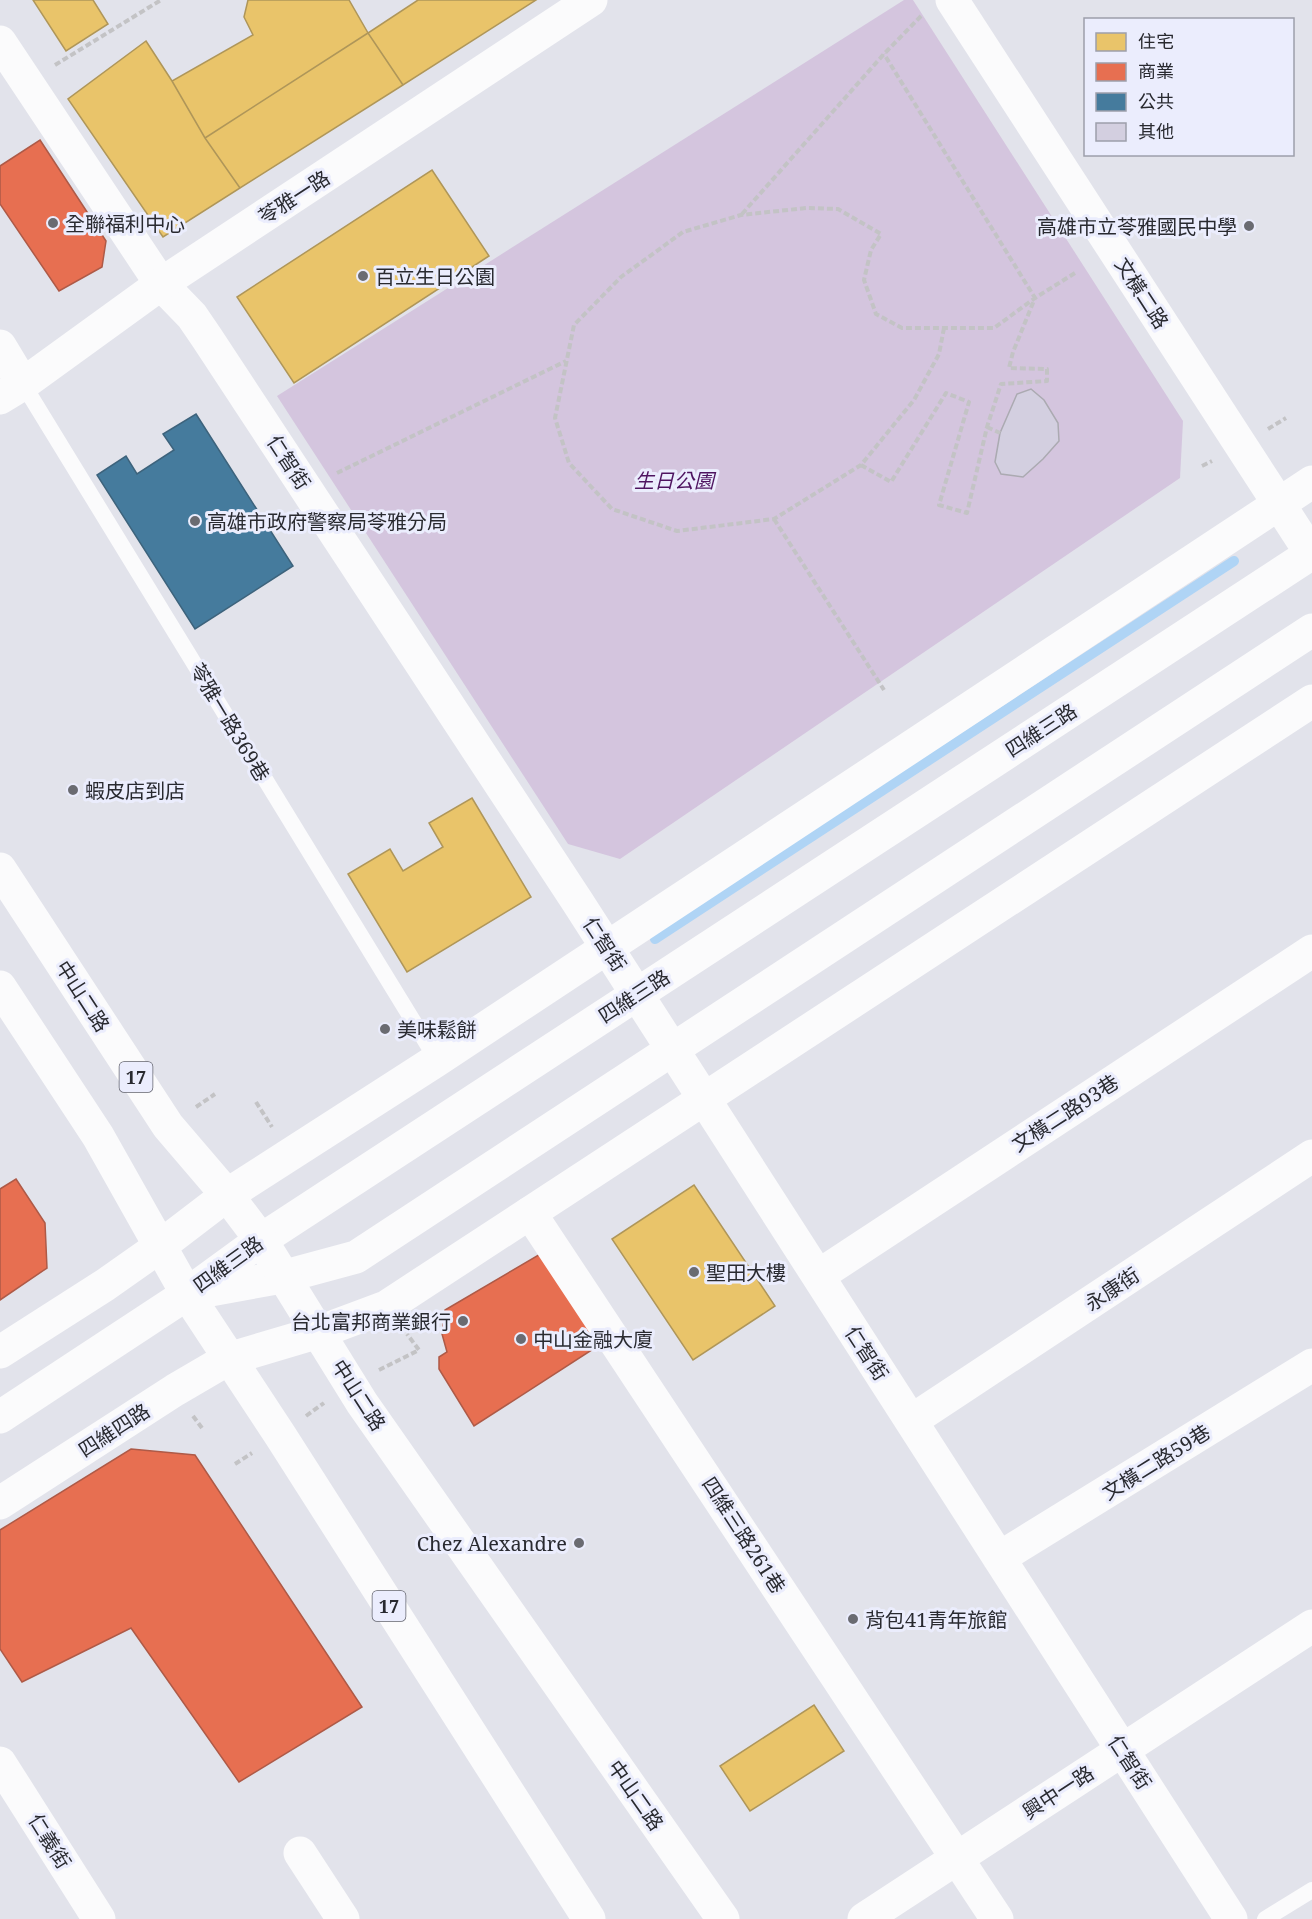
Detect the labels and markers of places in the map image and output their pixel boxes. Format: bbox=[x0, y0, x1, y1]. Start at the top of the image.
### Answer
place label: 全聯福利中心 bbox=[65, 210, 185, 237]
place label: 高雄市立苓雅國民中學 bbox=[1037, 213, 1237, 240]
marker: 全聯福利中心 bbox=[46, 216, 60, 230]
marker: 高雄市立苓雅國民中學 bbox=[1242, 219, 1256, 233]
place label: 百立生日公園 bbox=[375, 263, 495, 290]
marker: 百立生日公園 bbox=[356, 269, 370, 283]
place label: 高雄市政府警察局苓雅分局 bbox=[207, 508, 447, 535]
marker: 高雄市政府警察局苓雅分局 bbox=[188, 514, 202, 528]
place label: 蝦皮店到店 bbox=[85, 777, 185, 804]
marker: 蝦皮店到店 bbox=[66, 783, 80, 797]
place label: 美味鬆餅 bbox=[397, 1016, 477, 1043]
marker: 美味鬆餅 bbox=[378, 1022, 392, 1036]
place label: 聖田大樓 bbox=[706, 1259, 786, 1286]
marker: 聖田大樓 bbox=[687, 1265, 701, 1279]
place label: 台北富邦商業銀行 bbox=[291, 1308, 451, 1335]
marker: 台北富邦商業銀行 bbox=[456, 1314, 470, 1328]
place label: 中山金融大廈 bbox=[533, 1326, 653, 1353]
marker: 中山金融大廈 bbox=[514, 1332, 528, 1346]
place label: Chez Alexandre bbox=[417, 1530, 567, 1557]
marker: Chez Alexandre bbox=[572, 1536, 586, 1550]
place label: 背包41青年旅館 bbox=[865, 1606, 1007, 1633]
marker: 背包41青年旅館 bbox=[846, 1612, 860, 1626]

